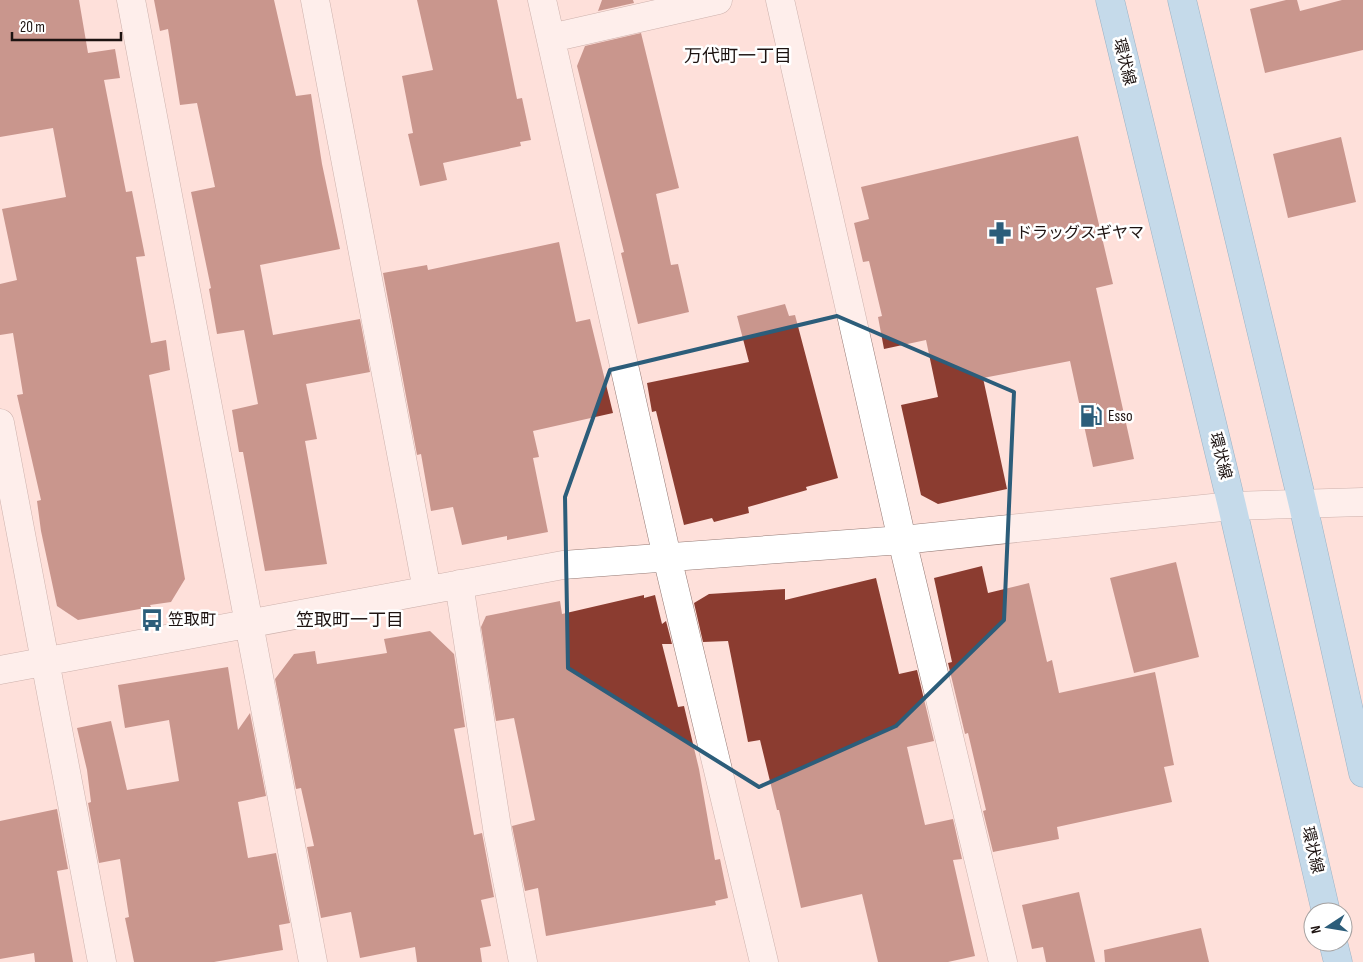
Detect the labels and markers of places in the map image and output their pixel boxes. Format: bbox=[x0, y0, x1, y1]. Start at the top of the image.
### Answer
pharmacy icon: ドラッグスギヤマ bbox=[987, 220, 1013, 246]
place label: ドラッグスギヤマ bbox=[1016, 224, 1144, 243]
fuel station icon: Esso bbox=[1078, 403, 1104, 429]
place label: Esso bbox=[1108, 407, 1133, 426]
bus stop icon: 笠取町 bbox=[139, 607, 165, 633]
place label: 笠取町 bbox=[168, 611, 216, 630]

